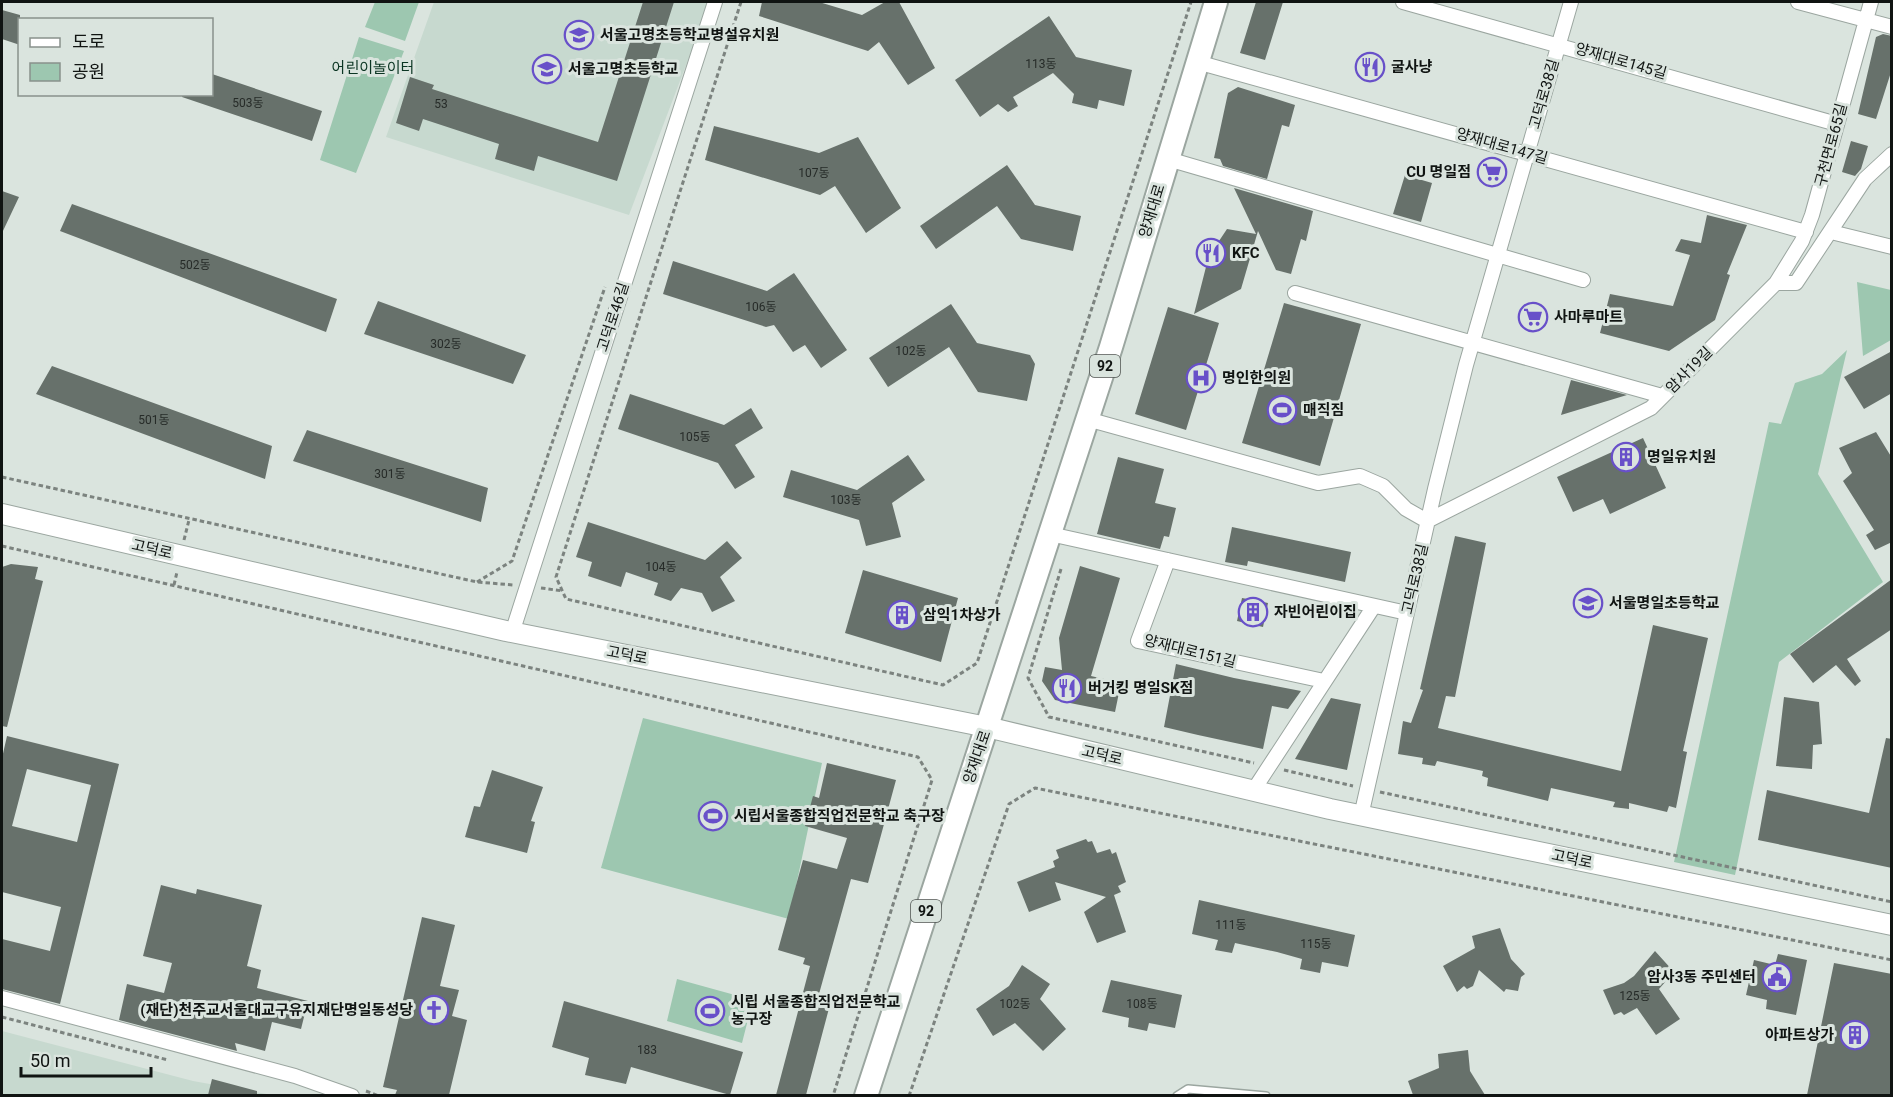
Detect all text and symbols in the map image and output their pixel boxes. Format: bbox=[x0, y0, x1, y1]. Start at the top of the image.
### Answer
legend bbox=[18, 18, 213, 96]
school or university icon: 서울고명초등학교병설유치원 bbox=[563, 19, 595, 51]
place label: 서울고명초등학교병설유치원 bbox=[600, 26, 779, 44]
text: 도로 bbox=[72, 31, 105, 52]
street label: 양재대로145길 bbox=[1573, 39, 1669, 83]
restaurant icon: 굴사냥 bbox=[1354, 51, 1386, 83]
school or university icon: 서울고명초등학교 bbox=[531, 53, 563, 85]
house number: 113동 bbox=[1025, 57, 1057, 71]
street label: 고덕로38길 bbox=[1525, 57, 1563, 131]
place label: 굴사냥 bbox=[1391, 58, 1433, 76]
park label: 어린이놀이터 bbox=[332, 59, 414, 77]
place label: 서울고명초등학교 bbox=[568, 60, 679, 78]
text: 공원 bbox=[72, 61, 105, 82]
house number: 503동 bbox=[232, 96, 264, 110]
house number: 53 bbox=[434, 97, 448, 111]
street label: 구천면로65길 bbox=[1811, 101, 1851, 189]
street label: 양재대로147길 bbox=[1454, 124, 1550, 168]
supermarket icon: CU 명일점 bbox=[1476, 156, 1508, 188]
place label: CU 명일점 bbox=[1406, 163, 1471, 181]
house number: 107동 bbox=[798, 166, 830, 180]
street label: 양재대로 bbox=[1135, 182, 1169, 240]
restaurant icon: KFC bbox=[1195, 237, 1227, 269]
place label: KFC bbox=[1232, 244, 1260, 262]
house number: 502동 bbox=[179, 258, 211, 272]
street label: 고덕로46길 bbox=[593, 280, 633, 354]
house number: 106동 bbox=[745, 300, 777, 314]
supermarket icon: 사마루마트 bbox=[1517, 301, 1549, 333]
place label: 사마루마트 bbox=[1554, 308, 1623, 326]
house number: 302동 bbox=[430, 337, 462, 351]
street label: 암사19길 bbox=[1662, 343, 1716, 397]
house number: 102동 bbox=[895, 344, 927, 358]
road number: 92 bbox=[1090, 355, 1120, 377]
hospital icon: 명인한의원 bbox=[1185, 362, 1217, 394]
place label: 명인한의원 bbox=[1222, 369, 1291, 387]
sports icon: 매직짐 bbox=[1266, 394, 1298, 426]
place label: 매직짐 bbox=[1303, 401, 1344, 419]
house number: 501동 bbox=[138, 413, 170, 427]
house number: 105동 bbox=[679, 430, 711, 444]
building icon: 명일유치원 bbox=[1610, 441, 1642, 473]
place label: 명일유치원 bbox=[1647, 448, 1716, 466]
house number: 301동 bbox=[374, 467, 406, 481]
house number: 103동 bbox=[830, 493, 862, 507]
street label: 고덕로 bbox=[130, 536, 174, 562]
street label: 고덕로38길 bbox=[1398, 542, 1432, 616]
house number: 104동 bbox=[645, 560, 677, 574]
school or university icon: 서울명일초등학교 bbox=[1572, 587, 1604, 619]
place label: 서울명일초등학교 bbox=[1609, 594, 1720, 612]
building icon: 자빈어린이집 bbox=[1237, 596, 1269, 628]
building icon: 삼익1차상가 bbox=[886, 599, 918, 631]
place label: 자빈어린이집 bbox=[1274, 603, 1357, 621]
place label: 삼익1차상가 bbox=[923, 606, 1001, 624]
street label: 양재대로151길 bbox=[1142, 631, 1238, 671]
street label: 고덕로 bbox=[605, 642, 649, 668]
restaurant icon: 버거킹 명일SK점 bbox=[1051, 672, 1083, 704]
place label: 버거킹 명일SK점 bbox=[1088, 679, 1193, 697]
street label: 양재대로 bbox=[960, 728, 994, 786]
street label: 고덕로 bbox=[1080, 742, 1124, 768]
sports icon: 시립서울종합직업전문학교 축구장 bbox=[697, 800, 729, 832]
place label: 시립서울종합직업전문학교 축구장 bbox=[734, 807, 945, 825]
street label: 고덕로 bbox=[1550, 846, 1594, 872]
road number: 92 bbox=[911, 900, 941, 922]
house number: 111동 bbox=[1215, 918, 1247, 932]
house number: 115동 bbox=[1300, 937, 1332, 951]
public building icon: 암사3동 주민센터 bbox=[1761, 961, 1793, 993]
place label: 암사3동 주민센터 bbox=[1647, 968, 1756, 986]
house number: 125동 bbox=[1619, 989, 1651, 1003]
place label: 시립 서울종합직업전문학교 농구장 bbox=[731, 993, 901, 1028]
church icon: (재단)천주교서울대교구유지재단명일동성당 bbox=[418, 994, 450, 1026]
sports icon: 시립 서울종합직업전문학교 농구장 bbox=[694, 995, 726, 1027]
house number: 102동 bbox=[999, 997, 1031, 1011]
house number: 108동 bbox=[1126, 997, 1158, 1011]
place label: (재단)천주교서울대교구유지재단명일동성당 bbox=[140, 1001, 413, 1019]
building icon: 아파트상가 bbox=[1839, 1019, 1871, 1051]
place label: 아파트상가 bbox=[1765, 1026, 1834, 1044]
scale bar bbox=[21, 1040, 152, 1078]
house number: 183 bbox=[637, 1043, 657, 1057]
text: 50 m bbox=[30, 1050, 70, 1071]

